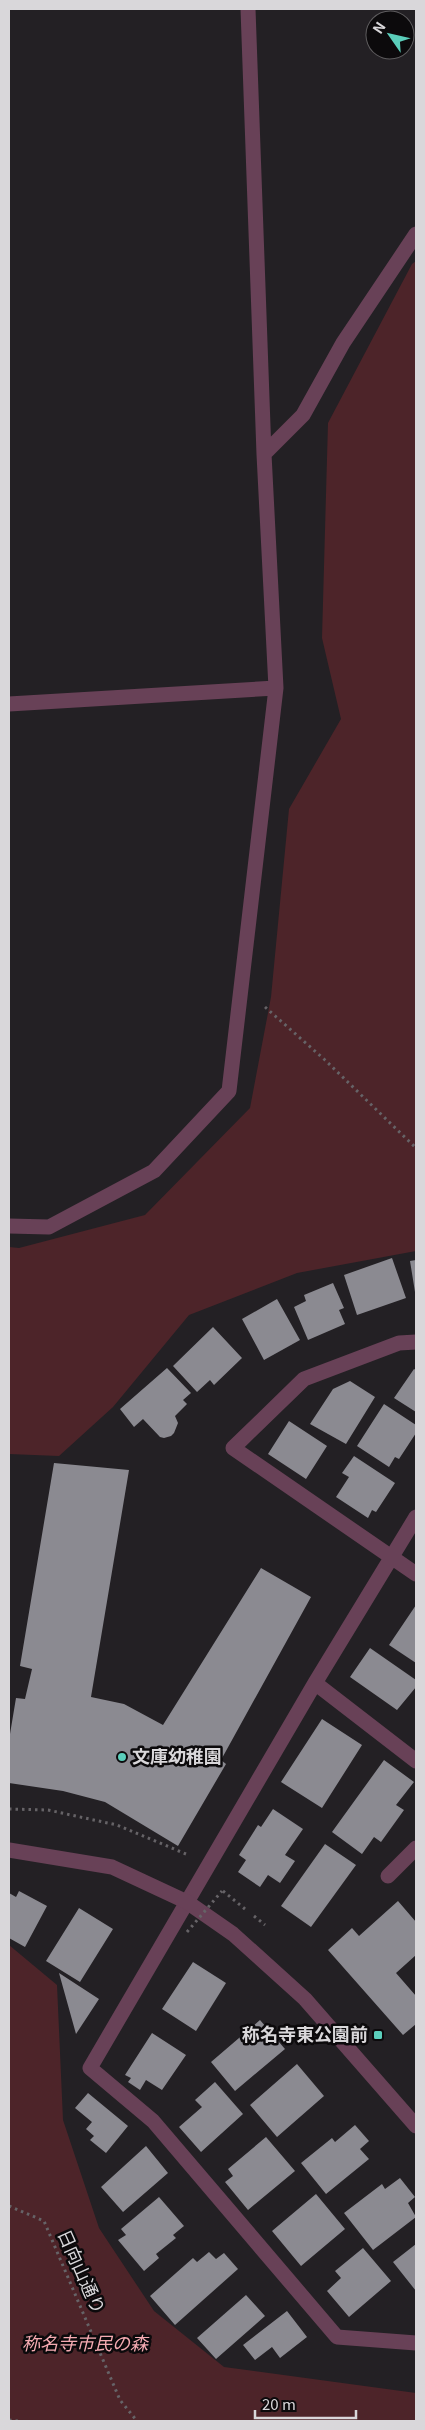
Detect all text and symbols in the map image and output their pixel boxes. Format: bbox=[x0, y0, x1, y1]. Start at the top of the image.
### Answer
north arrow bbox=[365, 10, 415, 60]
text: N bbox=[367, 17, 390, 37]
place label: 文庫幼稚園 bbox=[132, 1742, 222, 1768]
marker: 文庫幼稚園 bbox=[116, 1751, 128, 1763]
place label: 称名寺東公園前 bbox=[242, 2020, 368, 2046]
marker: 称名寺東公園前 bbox=[372, 2029, 384, 2041]
street label: 日向山通り bbox=[53, 2225, 113, 2318]
park label: 称名寺市民の森 bbox=[22, 2329, 150, 2355]
scale bar bbox=[255, 2388, 356, 2420]
text: 20 m bbox=[262, 2393, 296, 2414]

